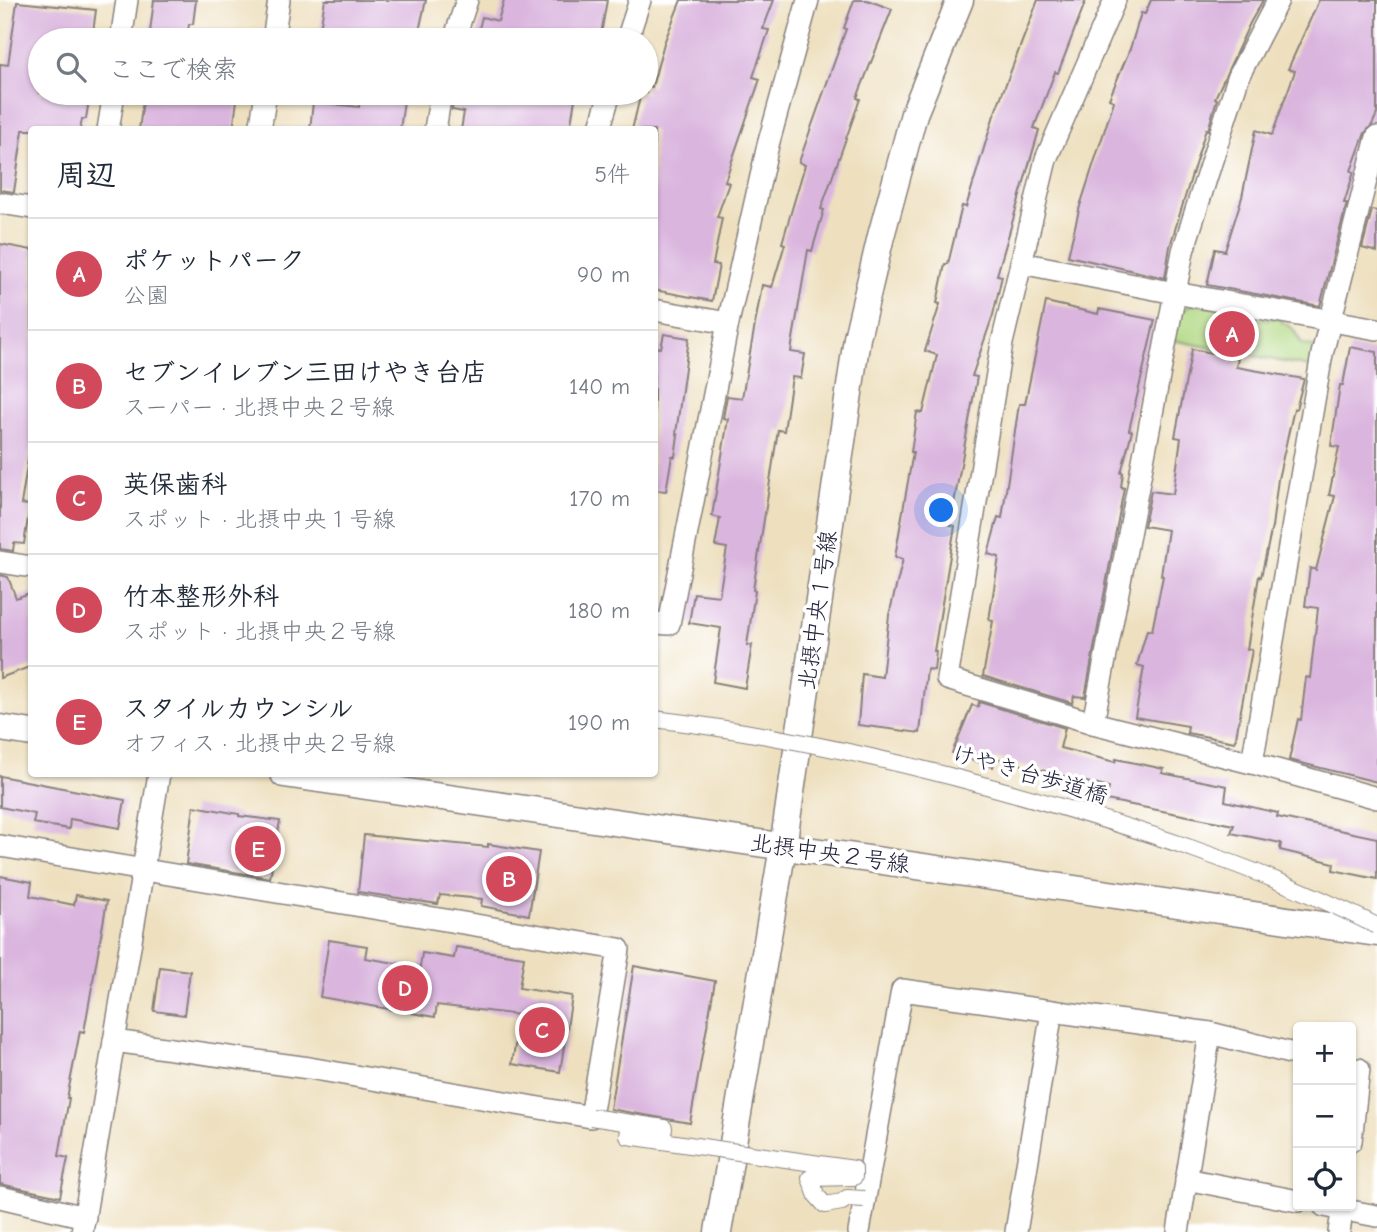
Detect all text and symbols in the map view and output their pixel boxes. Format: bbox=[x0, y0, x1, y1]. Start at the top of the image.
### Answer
search box bbox=[28, 28, 658, 105]
icon: search bbox=[52, 48, 90, 86]
text: ここで検索 bbox=[108, 55, 238, 85]
text: 周辺 bbox=[56, 158, 116, 193]
text: 5件 bbox=[595, 161, 630, 188]
text: ポケットパーク bbox=[123, 246, 305, 276]
text: A bbox=[73, 261, 85, 288]
text: 90 m bbox=[577, 261, 630, 288]
text: 公園 bbox=[123, 282, 169, 309]
pin: A bbox=[1209, 308, 1255, 360]
text: セブンイレブン三田けやき台店 bbox=[123, 358, 487, 388]
text: B bbox=[72, 373, 86, 400]
text: 140 m bbox=[569, 373, 630, 400]
text: スーパー · 北摂中央２号線 bbox=[123, 394, 395, 421]
text: 英保歯科 bbox=[123, 470, 227, 500]
text: C bbox=[72, 485, 86, 512]
text: 170 m bbox=[569, 485, 630, 512]
your location bbox=[924, 493, 958, 527]
text: スポット · 北摂中央１号線 bbox=[123, 506, 395, 533]
street label: 北摂中央１号線 bbox=[793, 528, 842, 692]
text: 竹本整形外科 bbox=[123, 582, 279, 612]
text: D bbox=[72, 597, 86, 624]
text: 180 m bbox=[568, 597, 630, 624]
text: スポット · 北摂中央２号線 bbox=[123, 618, 395, 645]
text: スタイルカウンシル bbox=[123, 694, 354, 724]
text: E bbox=[72, 709, 86, 736]
text: 190 m bbox=[568, 709, 630, 736]
text: オフィス · 北摂中央２号線 bbox=[123, 730, 395, 757]
street label: けやき台歩道橋 bbox=[949, 739, 1111, 810]
pin: E bbox=[235, 823, 281, 875]
street label: 北摂中央２号線 bbox=[748, 829, 912, 878]
pin: B bbox=[486, 853, 532, 905]
pin: D bbox=[382, 962, 428, 1014]
pin: C bbox=[519, 1004, 565, 1056]
map controls bbox=[1293, 1022, 1356, 1211]
button: + bbox=[1293, 1022, 1356, 1085]
button: − bbox=[1293, 1085, 1356, 1148]
button: locate bbox=[1293, 1148, 1356, 1211]

